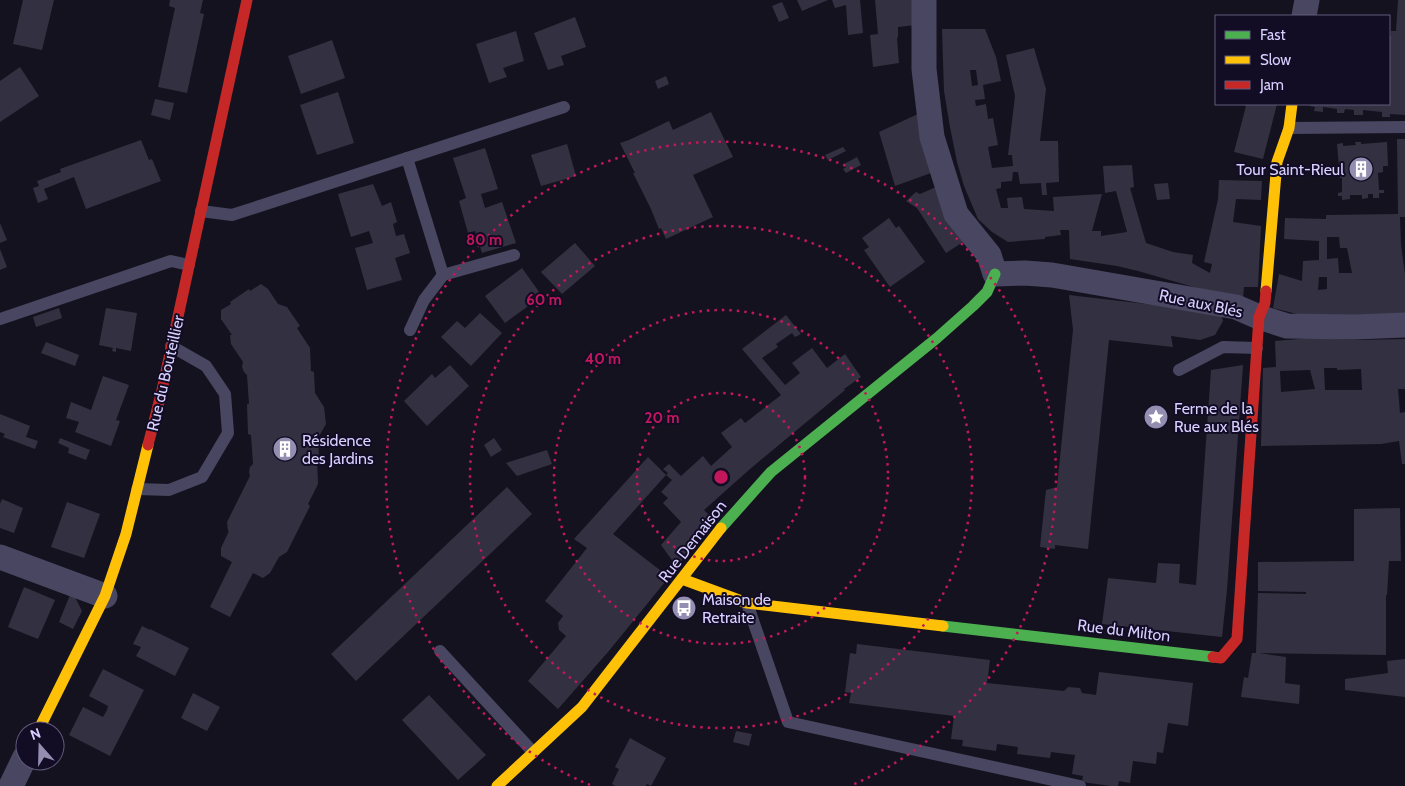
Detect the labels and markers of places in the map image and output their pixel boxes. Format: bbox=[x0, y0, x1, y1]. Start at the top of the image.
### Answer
building icon: Tour Saint-Rieul bbox=[1348, 156, 1374, 182]
place label: Tour Saint-Rieul bbox=[1236, 160, 1344, 179]
place label: Ferme de la Rue aux Blés bbox=[1174, 399, 1259, 436]
place icon: Ferme de la Rue aux Blés bbox=[1143, 404, 1169, 430]
place label: Résidence des Jardins bbox=[302, 431, 374, 468]
building icon: Résidence des Jardins bbox=[272, 436, 298, 462]
centre of rings bbox=[712, 468, 730, 486]
place label: Maison de Retraite bbox=[702, 590, 771, 627]
bus stop icon: Maison de Retraite bbox=[671, 595, 697, 621]

